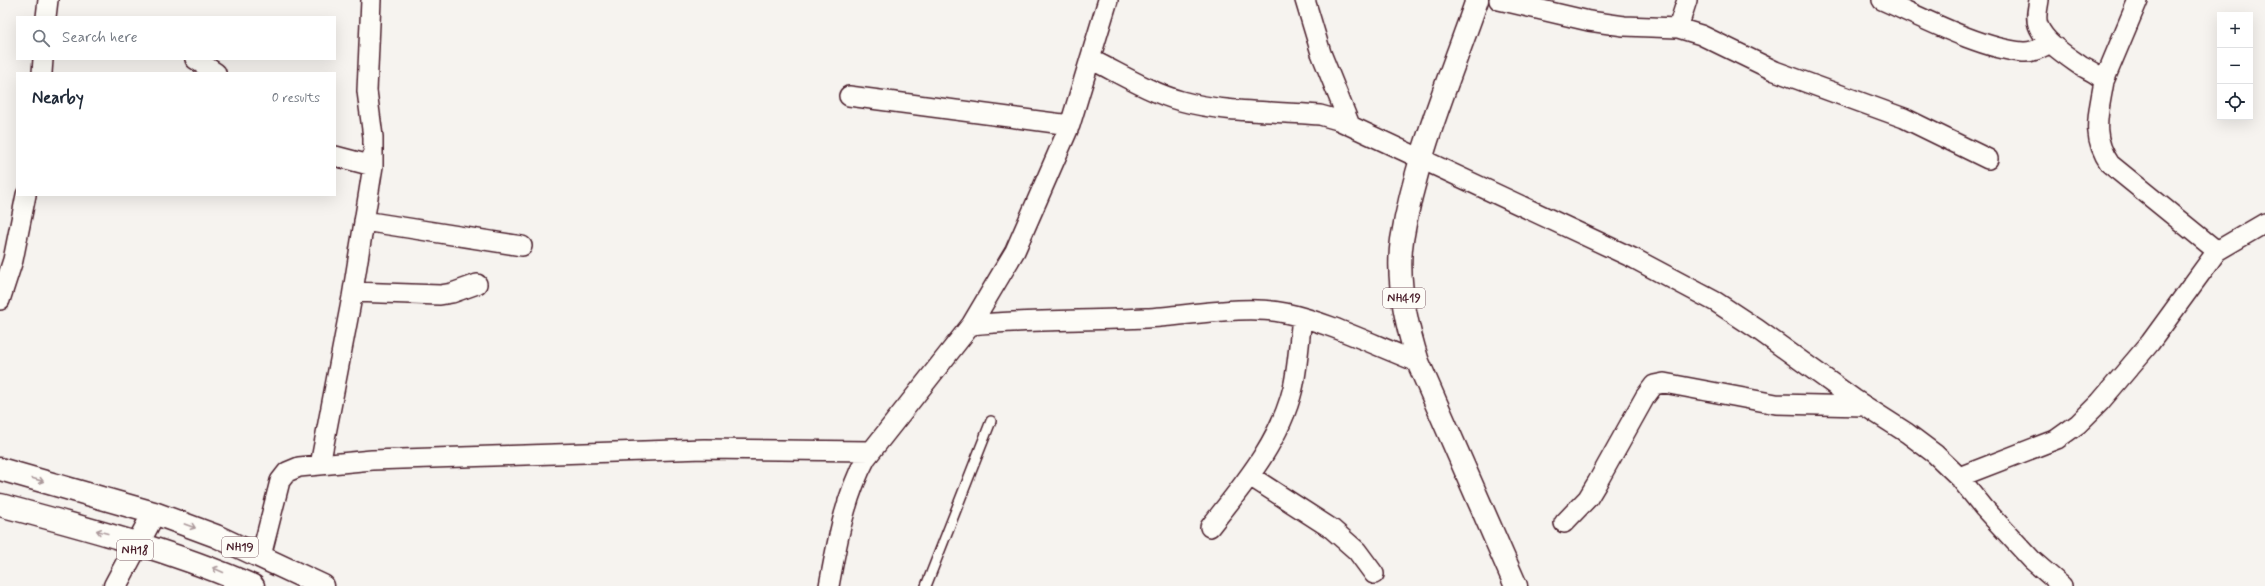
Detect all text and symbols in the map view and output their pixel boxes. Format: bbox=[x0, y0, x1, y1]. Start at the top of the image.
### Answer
map controls bbox=[2217, 12, 2253, 120]
button: + bbox=[2217, 12, 2253, 48]
search box bbox=[16, 16, 336, 60]
icon: search bbox=[30, 27, 52, 49]
text: Search here bbox=[62, 28, 138, 48]
button: − bbox=[2217, 48, 2253, 84]
button: locate bbox=[2217, 84, 2253, 120]
text: Nearby bbox=[32, 87, 84, 109]
text: 0 results bbox=[272, 90, 320, 107]
road number: NH419 bbox=[1383, 288, 1425, 308]
one-way arrow bbox=[31, 477, 44, 484]
one-way arrow bbox=[184, 523, 196, 531]
one-way arrow bbox=[95, 528, 108, 535]
road number: NH19 bbox=[222, 537, 258, 557]
road number: NH18 bbox=[117, 540, 153, 560]
one-way arrow bbox=[212, 566, 224, 573]

